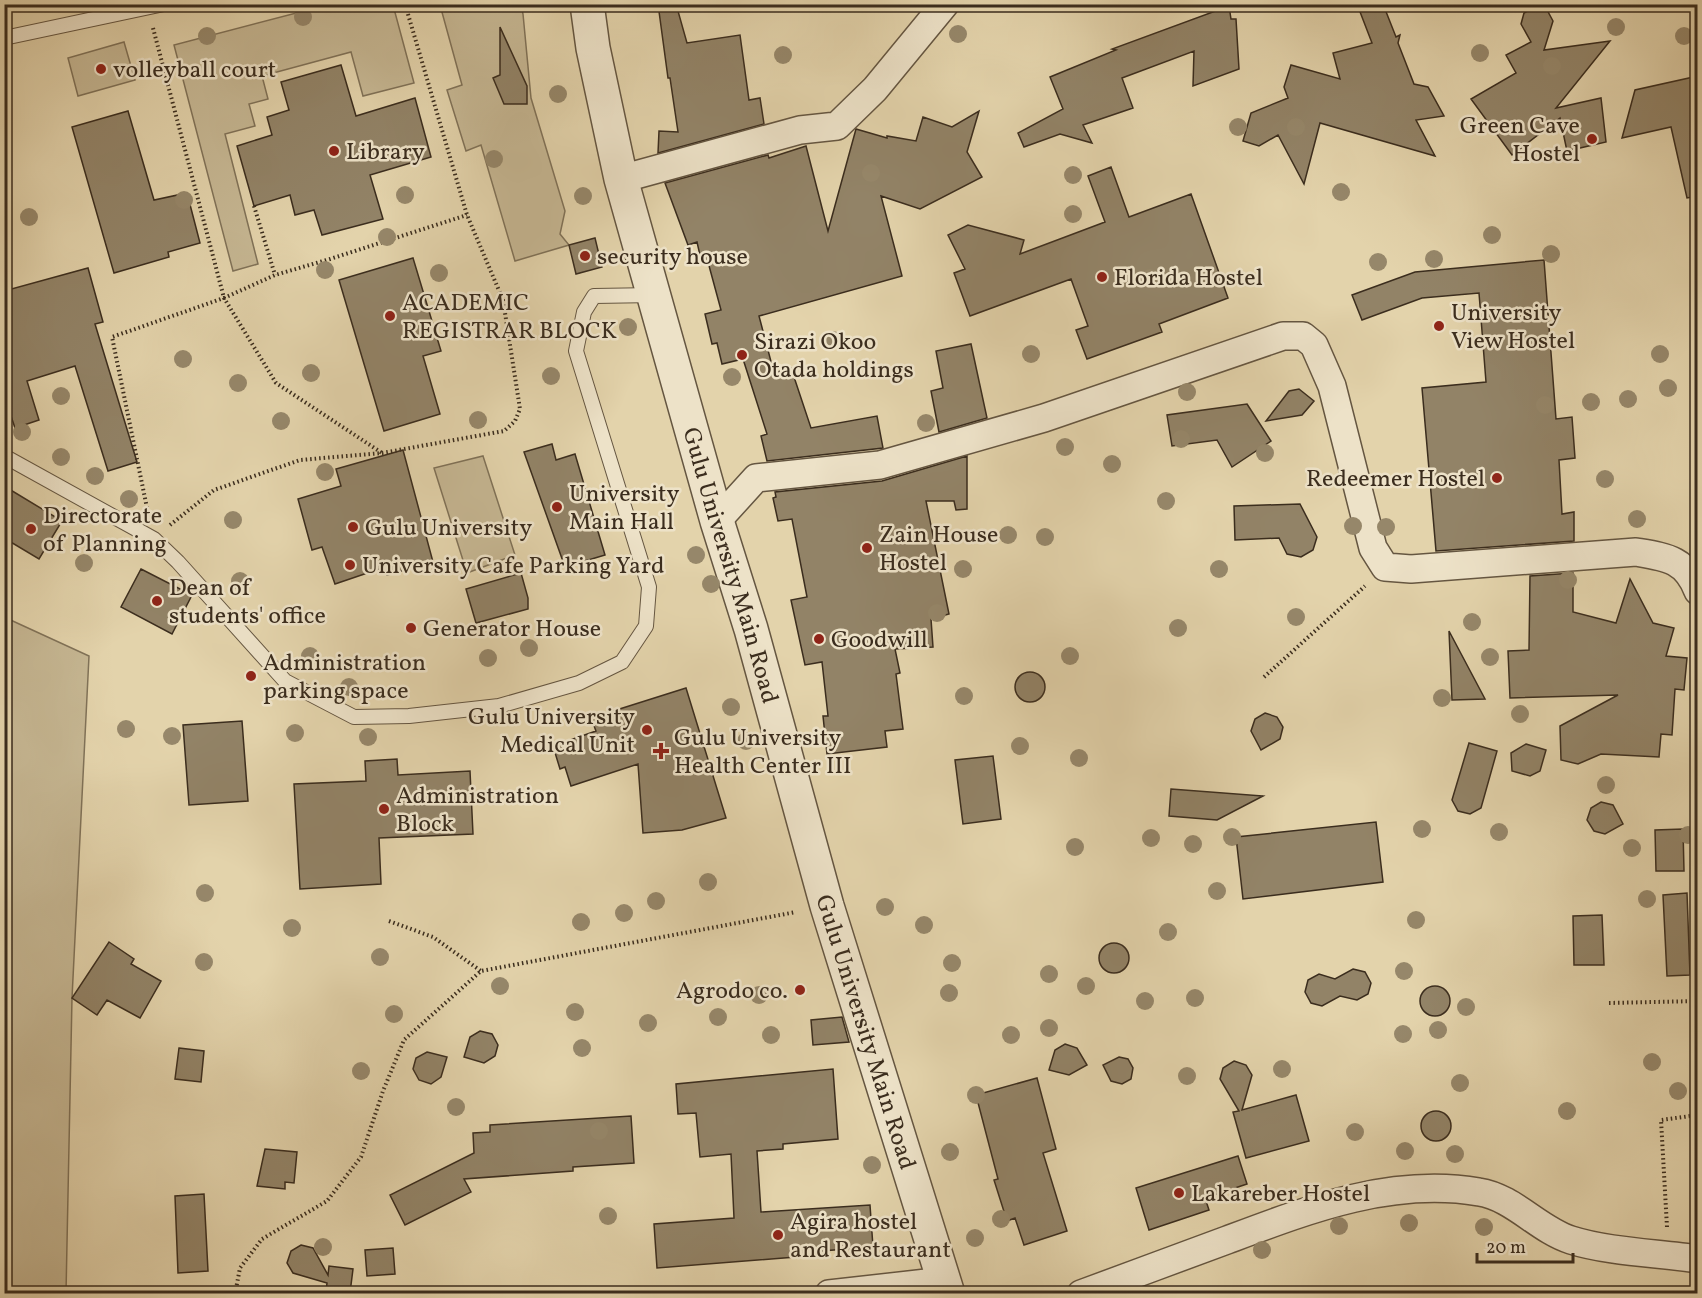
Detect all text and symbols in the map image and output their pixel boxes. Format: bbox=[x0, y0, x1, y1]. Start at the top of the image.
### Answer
place label: volleyball court bbox=[113, 54, 276, 88]
marker: volleyball court bbox=[94, 62, 108, 76]
place label: Green Cave Hostel bbox=[1460, 110, 1580, 172]
marker: Green Cave Hostel bbox=[1585, 132, 1599, 146]
place label: Library bbox=[346, 136, 425, 170]
marker: Library bbox=[327, 144, 341, 158]
place label: security house bbox=[597, 241, 748, 275]
marker: security house bbox=[578, 249, 592, 263]
place label: Florida Hostel bbox=[1114, 262, 1263, 296]
marker: Florida Hostel bbox=[1095, 270, 1109, 284]
place label: ACADEMIC REGISTRAR BLOCK bbox=[402, 287, 617, 349]
place label: University View Hostel bbox=[1451, 297, 1575, 359]
marker: ACADEMIC REGISTRAR BLOCK bbox=[383, 309, 397, 323]
marker: University View Hostel bbox=[1432, 319, 1446, 333]
place label: Sirazi Okoo Otada holdings bbox=[754, 326, 914, 388]
marker: Sirazi Okoo Otada holdings bbox=[735, 348, 749, 362]
street label: Gulu University Main Road bbox=[673, 424, 786, 708]
place label: Redeemer Hostel bbox=[1306, 463, 1485, 497]
marker: Redeemer Hostel bbox=[1490, 471, 1504, 485]
place label: University Main Hall bbox=[569, 478, 680, 540]
place label: Directorate of Planning bbox=[43, 500, 167, 562]
marker: University Main Hall bbox=[550, 500, 564, 514]
place label: Gulu University bbox=[365, 512, 532, 546]
place label: Zain House Hostel bbox=[879, 519, 998, 581]
marker: Gulu University bbox=[346, 520, 360, 534]
marker: Directorate of Planning bbox=[24, 522, 38, 536]
marker: Zain House Hostel bbox=[860, 541, 874, 555]
place label: University Cafe Parking Yard bbox=[362, 550, 665, 584]
marker: University Cafe Parking Yard bbox=[343, 558, 357, 572]
place label: Dean of students' office bbox=[169, 572, 326, 634]
marker: Dean of students' office bbox=[150, 594, 164, 608]
place label: Generator House bbox=[423, 613, 601, 647]
marker: Generator House bbox=[404, 621, 418, 635]
place label: Goodwill bbox=[831, 624, 928, 658]
marker: Goodwill bbox=[812, 632, 826, 646]
place label: Administration parking space bbox=[263, 647, 426, 709]
marker: Administration parking space bbox=[244, 669, 258, 683]
place label: Gulu University Medical Unit bbox=[468, 701, 635, 763]
place label: Gulu University Health Center III bbox=[674, 722, 851, 784]
marker: Gulu University Medical Unit bbox=[640, 723, 654, 737]
marker: Gulu University Health Center III bbox=[652, 742, 670, 760]
place label: Administration Block bbox=[396, 780, 559, 842]
marker: Administration Block bbox=[377, 802, 391, 816]
street label: Gulu University Main Road bbox=[806, 891, 923, 1174]
place label: Agrodo co. bbox=[676, 975, 788, 1009]
marker: Agrodo co. bbox=[793, 983, 807, 997]
place label: Lakareber Hostel bbox=[1191, 1178, 1370, 1212]
marker: Lakareber Hostel bbox=[1172, 1186, 1186, 1200]
place label: Agira hostel and Restaurant bbox=[790, 1206, 951, 1268]
scale bar bbox=[1477, 1226, 1573, 1264]
marker: Agira hostel and Restaurant bbox=[771, 1228, 785, 1242]
text: 20 m bbox=[1486, 1236, 1526, 1261]

